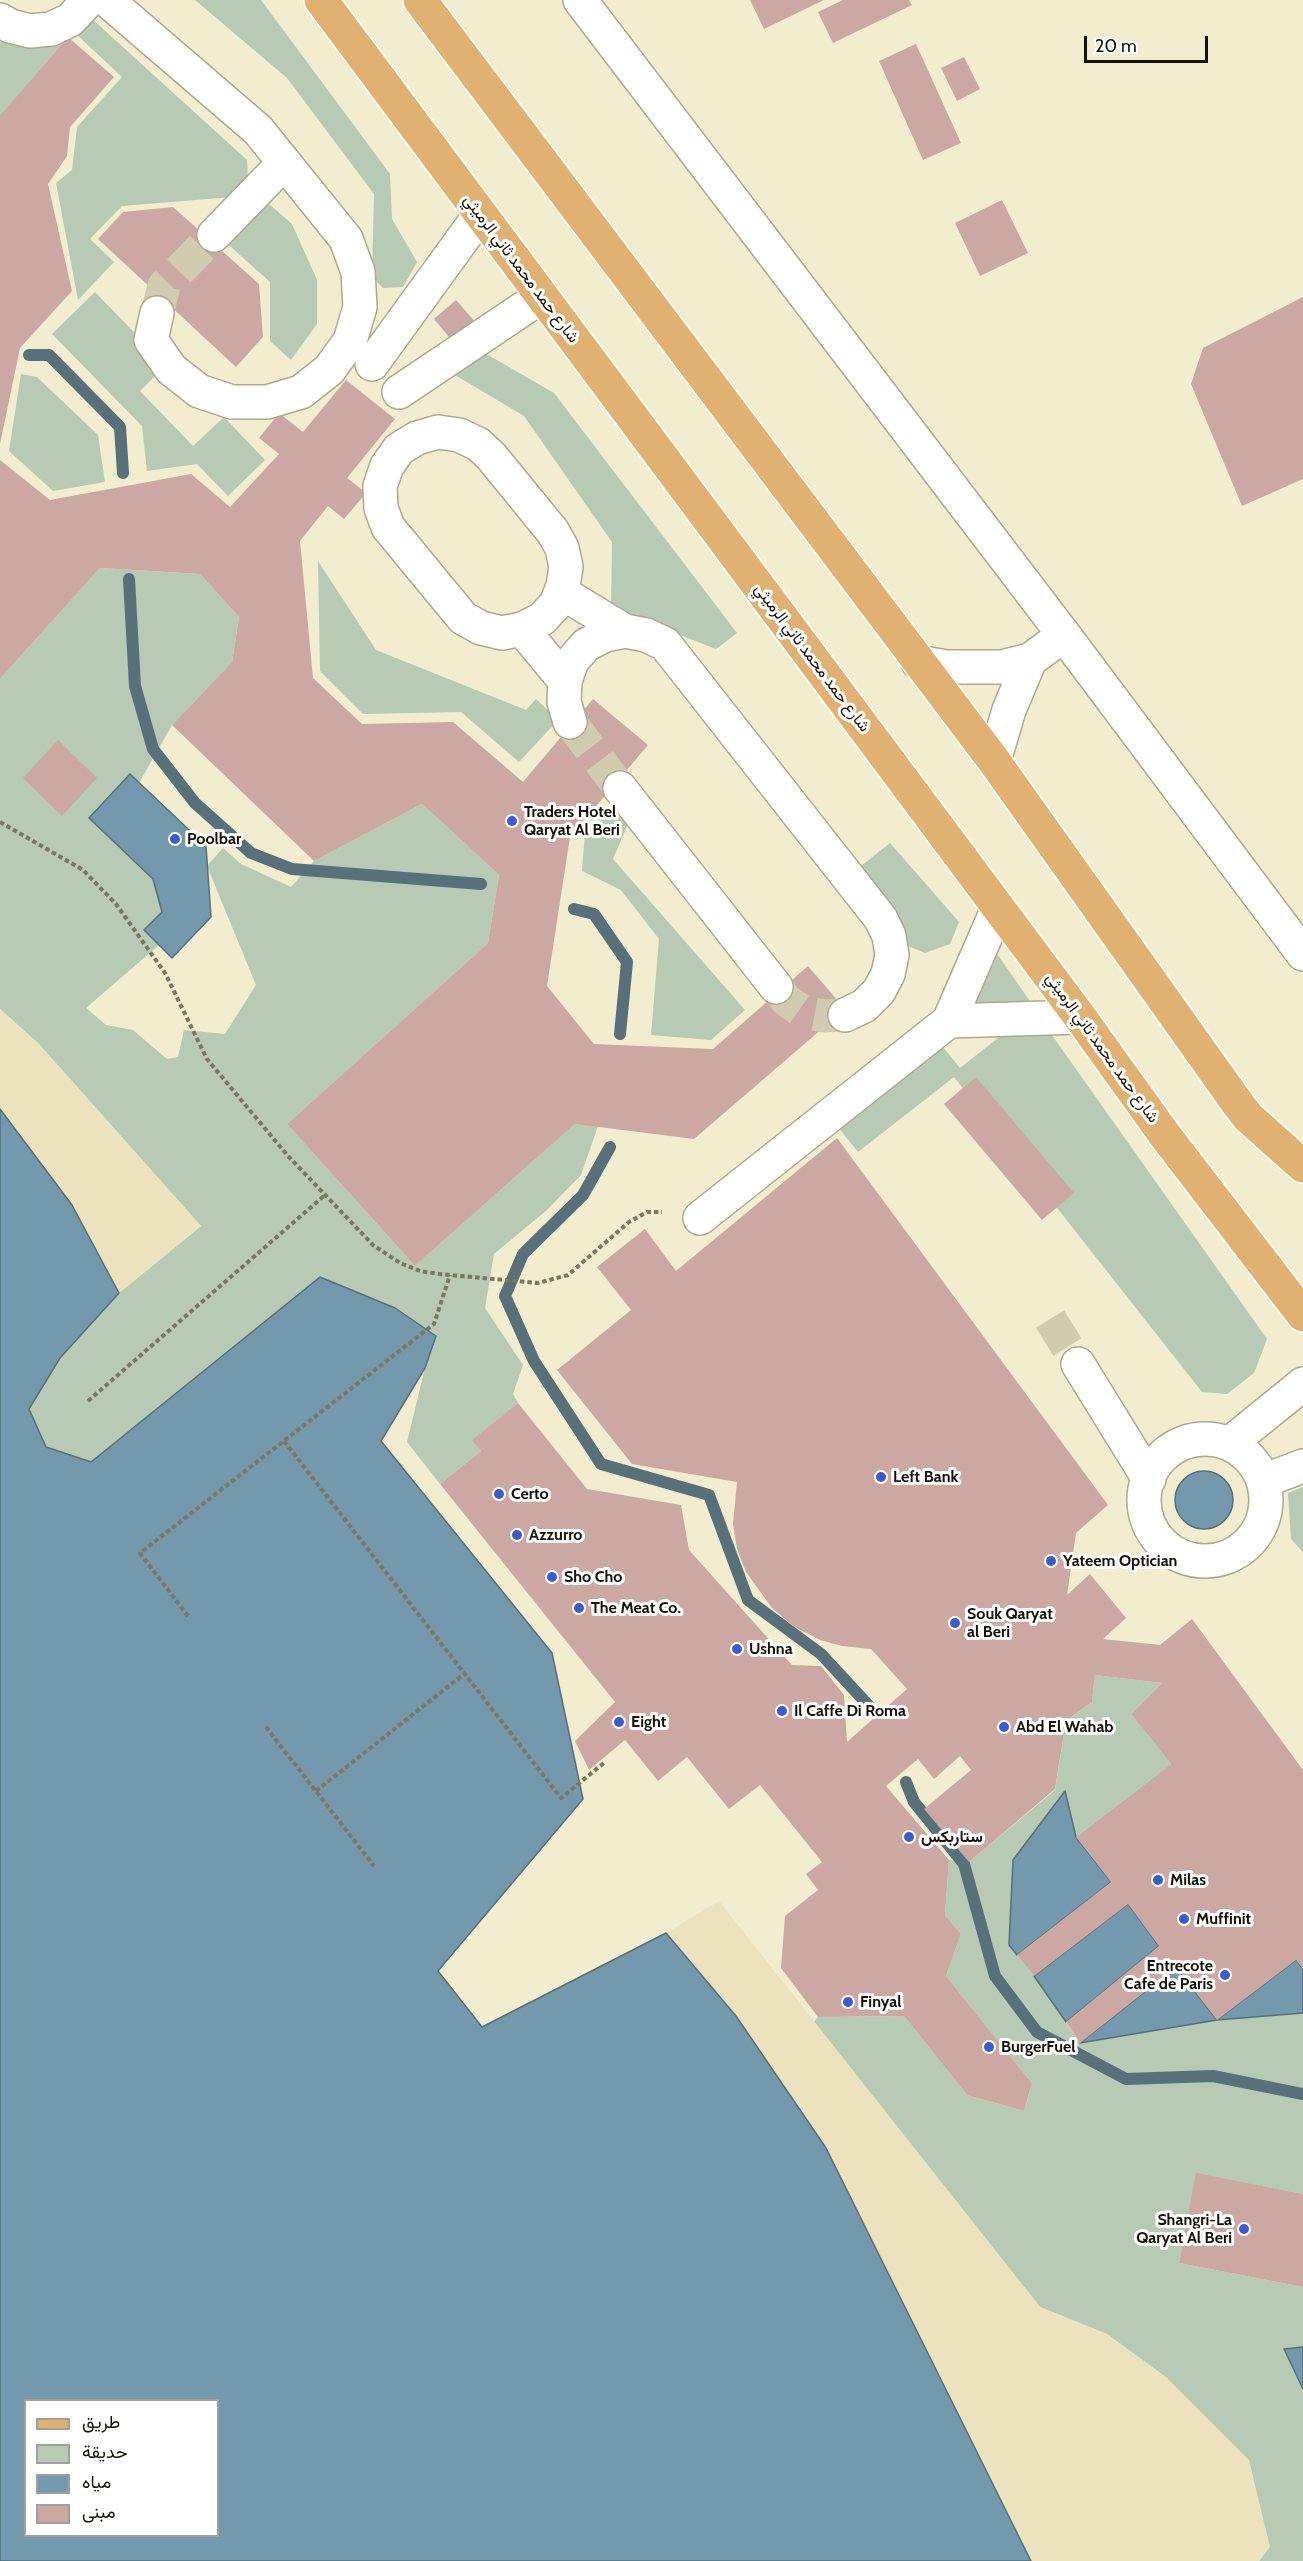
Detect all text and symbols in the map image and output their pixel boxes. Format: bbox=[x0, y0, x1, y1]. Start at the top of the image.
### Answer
scale bar bbox=[1087, 24, 1212, 62]
text: 20 m bbox=[1095, 35, 1137, 57]
street label: شارع حمد محمد ثاني الرميثي bbox=[459, 191, 583, 347]
street label: شارع حمد محمد ثاني الرميثي bbox=[750, 580, 874, 736]
place label: Traders Hotel Qaryat Al Beri bbox=[524, 802, 620, 840]
marker: Traders Hotel Qaryat Al Beri bbox=[505, 814, 519, 828]
place label: Poolbar bbox=[187, 829, 241, 849]
marker: Poolbar bbox=[168, 832, 182, 846]
street label: شارع حمد محمد ثاني الرميثي bbox=[1041, 969, 1163, 1127]
place label: Left Bank bbox=[893, 1467, 958, 1487]
marker: Left Bank bbox=[874, 1470, 888, 1484]
place label: Certo bbox=[511, 1484, 549, 1504]
marker: Certo bbox=[492, 1487, 506, 1501]
place label: Azzurro bbox=[529, 1525, 582, 1545]
marker: Azzurro bbox=[510, 1528, 524, 1542]
place label: Yateem Optician bbox=[1063, 1551, 1177, 1571]
marker: Yateem Optician bbox=[1044, 1554, 1058, 1568]
place label: Sho Cho bbox=[564, 1567, 622, 1587]
marker: Sho Cho bbox=[545, 1570, 559, 1584]
place label: The Meat Co. bbox=[591, 1598, 681, 1618]
marker: The Meat Co. bbox=[572, 1601, 586, 1615]
place label: Souk Qaryat al Beri bbox=[967, 1604, 1053, 1642]
marker: Souk Qaryat al Beri bbox=[948, 1616, 962, 1630]
place label: Ushna bbox=[749, 1639, 793, 1659]
marker: Ushna bbox=[730, 1642, 744, 1656]
place label: Il Caffe Di Roma bbox=[794, 1701, 906, 1721]
marker: Il Caffe Di Roma bbox=[775, 1704, 789, 1718]
place label: Eight bbox=[631, 1712, 666, 1732]
marker: Eight bbox=[612, 1715, 626, 1729]
place label: Abd El Wahab bbox=[1016, 1717, 1113, 1737]
marker: Abd El Wahab bbox=[997, 1720, 1011, 1734]
place label: ستاربكس bbox=[921, 1827, 983, 1847]
marker: ستاربكس bbox=[902, 1830, 916, 1844]
place label: Milas bbox=[1170, 1870, 1206, 1890]
marker: Milas bbox=[1151, 1873, 1165, 1887]
place label: Muffinit bbox=[1196, 1909, 1251, 1929]
marker: Muffinit bbox=[1177, 1912, 1191, 1926]
place label: Entrecote Cafe de Paris bbox=[1124, 1956, 1213, 1994]
marker: Entrecote Cafe de Paris bbox=[1218, 1968, 1232, 1982]
place label: Finyal bbox=[860, 1992, 901, 2012]
marker: Finyal bbox=[841, 1995, 855, 2009]
place label: BurgerFuel bbox=[1001, 2037, 1075, 2057]
marker: BurgerFuel bbox=[982, 2040, 996, 2054]
place label: Shangri-La Qaryat Al Beri bbox=[1136, 2210, 1232, 2248]
marker: Shangri-La Qaryat Al Beri bbox=[1237, 2222, 1251, 2236]
legend bbox=[24, 2399, 219, 2537]
text: طريق bbox=[82, 2411, 120, 2433]
text: حديقة bbox=[82, 2441, 128, 2463]
text: مياه bbox=[82, 2471, 111, 2493]
text: مبنى bbox=[82, 2501, 116, 2523]

